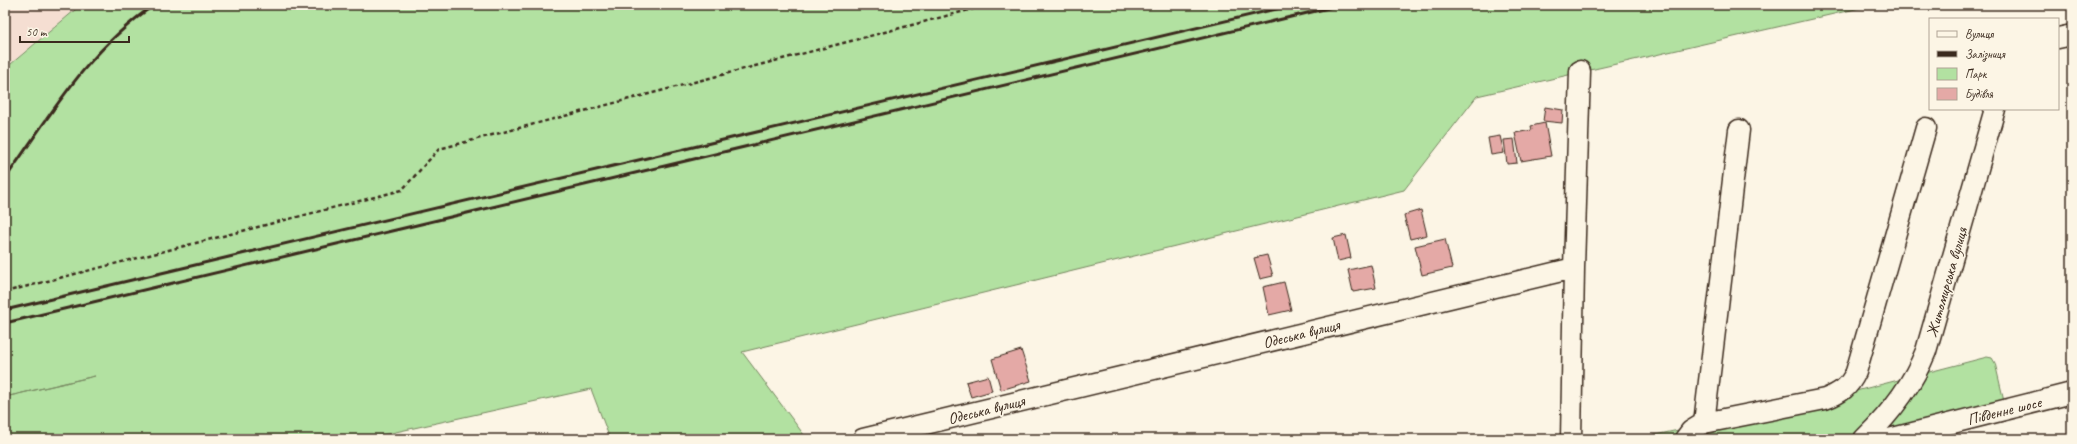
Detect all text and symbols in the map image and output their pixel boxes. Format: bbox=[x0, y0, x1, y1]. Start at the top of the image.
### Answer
scale bar bbox=[20, 18, 129, 44]
legend bbox=[1929, 18, 2059, 110]
text: 50 m bbox=[26, 24, 48, 40]
text: Вулиця bbox=[1965, 26, 1994, 42]
text: Залізниця bbox=[1965, 46, 2006, 62]
text: Парк bbox=[1965, 66, 1988, 82]
text: Будівля bbox=[1965, 86, 1994, 102]
street label: Житомирська вулиця bbox=[1922, 224, 1973, 340]
street label: Одеська вулиця bbox=[1261, 315, 1343, 353]
street label: Одеська вулиця bbox=[946, 391, 1028, 429]
street label: Південне шосе bbox=[1965, 392, 2045, 430]

